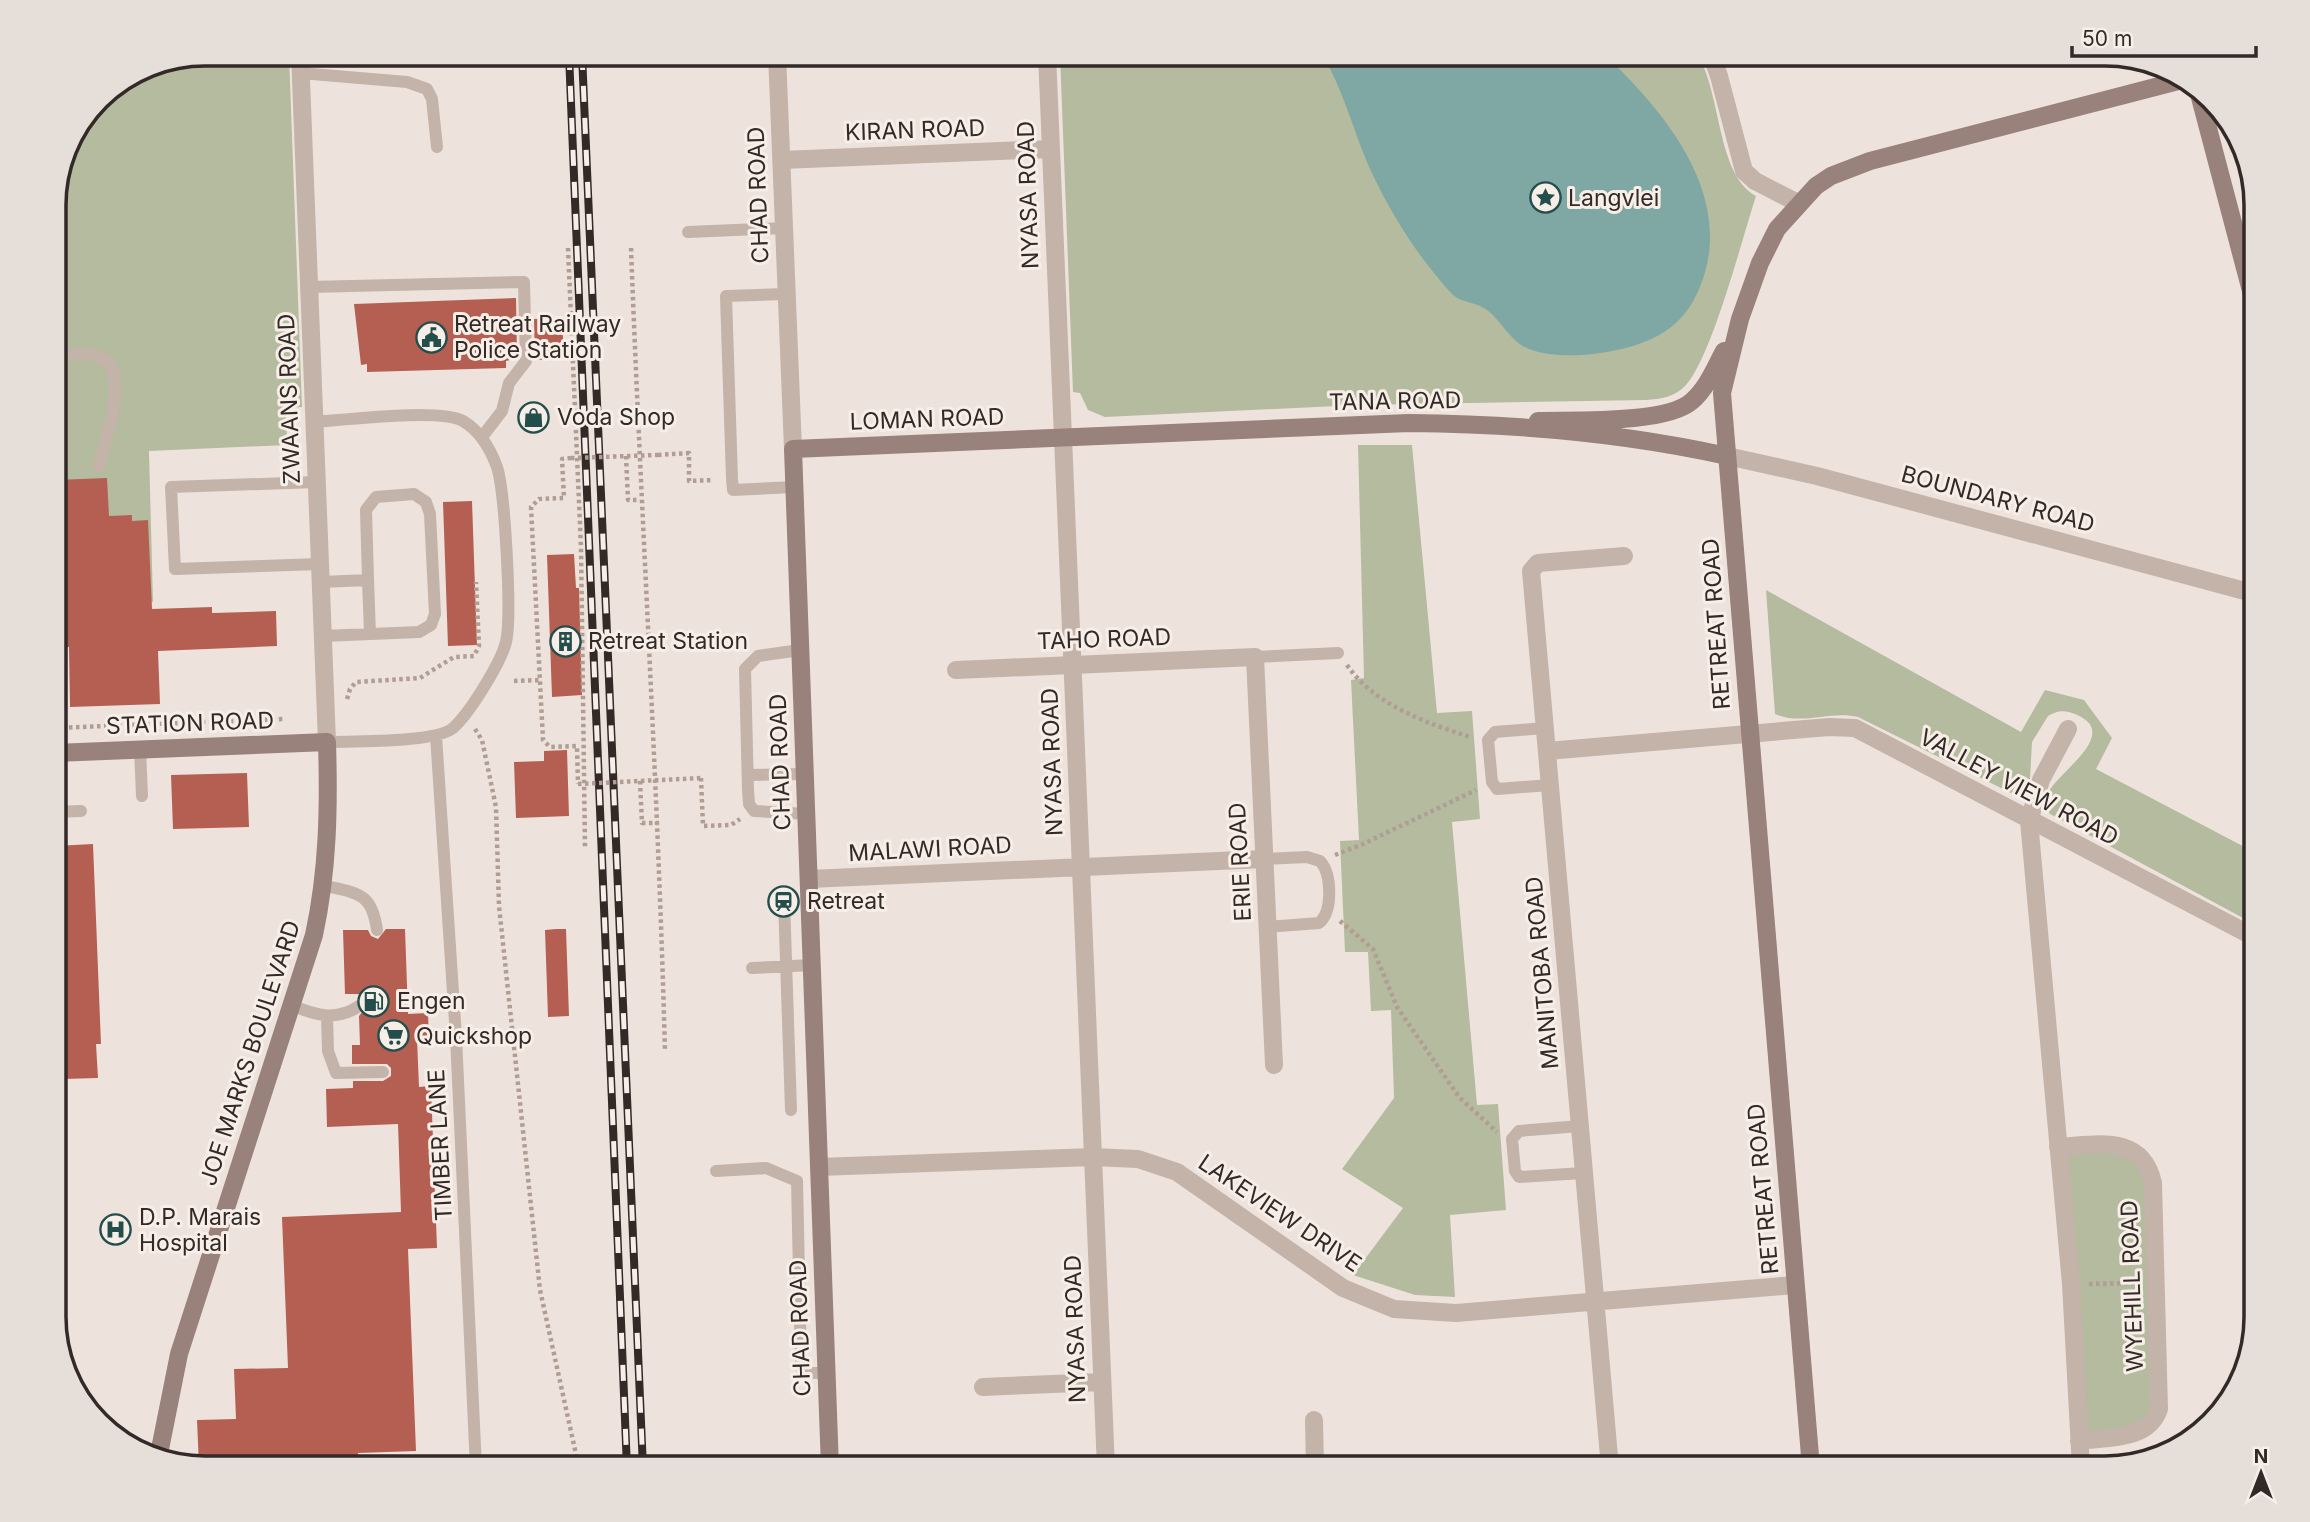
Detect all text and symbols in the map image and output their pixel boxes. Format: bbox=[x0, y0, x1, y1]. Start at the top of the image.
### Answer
scale bar bbox=[2072, 14, 2256, 58]
text: 50 m bbox=[2082, 26, 2132, 51]
street label: KIRAN ROAD bbox=[844, 114, 986, 146]
street label: NYASA ROAD bbox=[1011, 120, 1045, 270]
street label: CHAD ROAD bbox=[742, 126, 774, 264]
place icon: Langvlei bbox=[1528, 181, 1562, 215]
place label: Langvlei bbox=[1568, 184, 1659, 212]
place label: Retreat Railway Police Station bbox=[454, 310, 621, 364]
street label: ZWAANS ROAD bbox=[272, 313, 306, 485]
public building icon: Retreat Railway Police Station bbox=[414, 320, 448, 354]
street label: TANA ROAD bbox=[1329, 386, 1461, 416]
shop icon: Voda Shop bbox=[517, 400, 551, 434]
street label: LOMAN ROAD bbox=[849, 402, 1005, 436]
place label: Voda Shop bbox=[557, 403, 675, 431]
street label: BOUNDARY ROAD bbox=[1898, 460, 2098, 538]
street label: RETREAT ROAD bbox=[1696, 538, 1736, 710]
street label: TAHO ROAD bbox=[1037, 623, 1171, 655]
building icon: Retreat Station bbox=[548, 624, 582, 658]
place label: Retreat Station bbox=[588, 627, 748, 655]
street label: NYASA ROAD bbox=[1035, 687, 1069, 837]
street label: CHAD ROAD bbox=[764, 693, 796, 831]
street label: STATION ROAD bbox=[106, 706, 274, 740]
street label: VALLEY VIEW ROAD bbox=[1915, 723, 2123, 851]
street label: ERIE ROAD bbox=[1223, 802, 1257, 922]
street label: MALAWI ROAD bbox=[848, 831, 1012, 867]
street label: MANITOBA ROAD bbox=[1520, 875, 1564, 1071]
station icon: Retreat bbox=[767, 884, 801, 918]
place label: Retreat bbox=[807, 887, 885, 915]
street label: JOE MARKS BOULEVARD bbox=[194, 917, 306, 1189]
fuel station icon: Engen bbox=[357, 984, 391, 1018]
place label: Engen bbox=[397, 987, 466, 1015]
supermarket icon: Quickshop bbox=[376, 1019, 410, 1053]
place label: Quickshop bbox=[416, 1022, 532, 1050]
street label: TIMBER LANE bbox=[422, 1068, 458, 1222]
street label: RETREAT ROAD bbox=[1742, 1102, 1784, 1276]
street label: LAKEVIEW DRIVE bbox=[1193, 1148, 1367, 1278]
street label: WYEHILL ROAD bbox=[2115, 1200, 2149, 1372]
place label: D.P. Marais Hospital bbox=[139, 1203, 261, 1257]
hospital icon: D.P. Marais Hospital bbox=[99, 1213, 133, 1247]
street label: NYASA ROAD bbox=[1058, 1254, 1092, 1404]
street label: CHAD ROAD bbox=[784, 1259, 816, 1397]
north arrow bbox=[2226, 1438, 2296, 1508]
text: N bbox=[2254, 1445, 2268, 1468]

